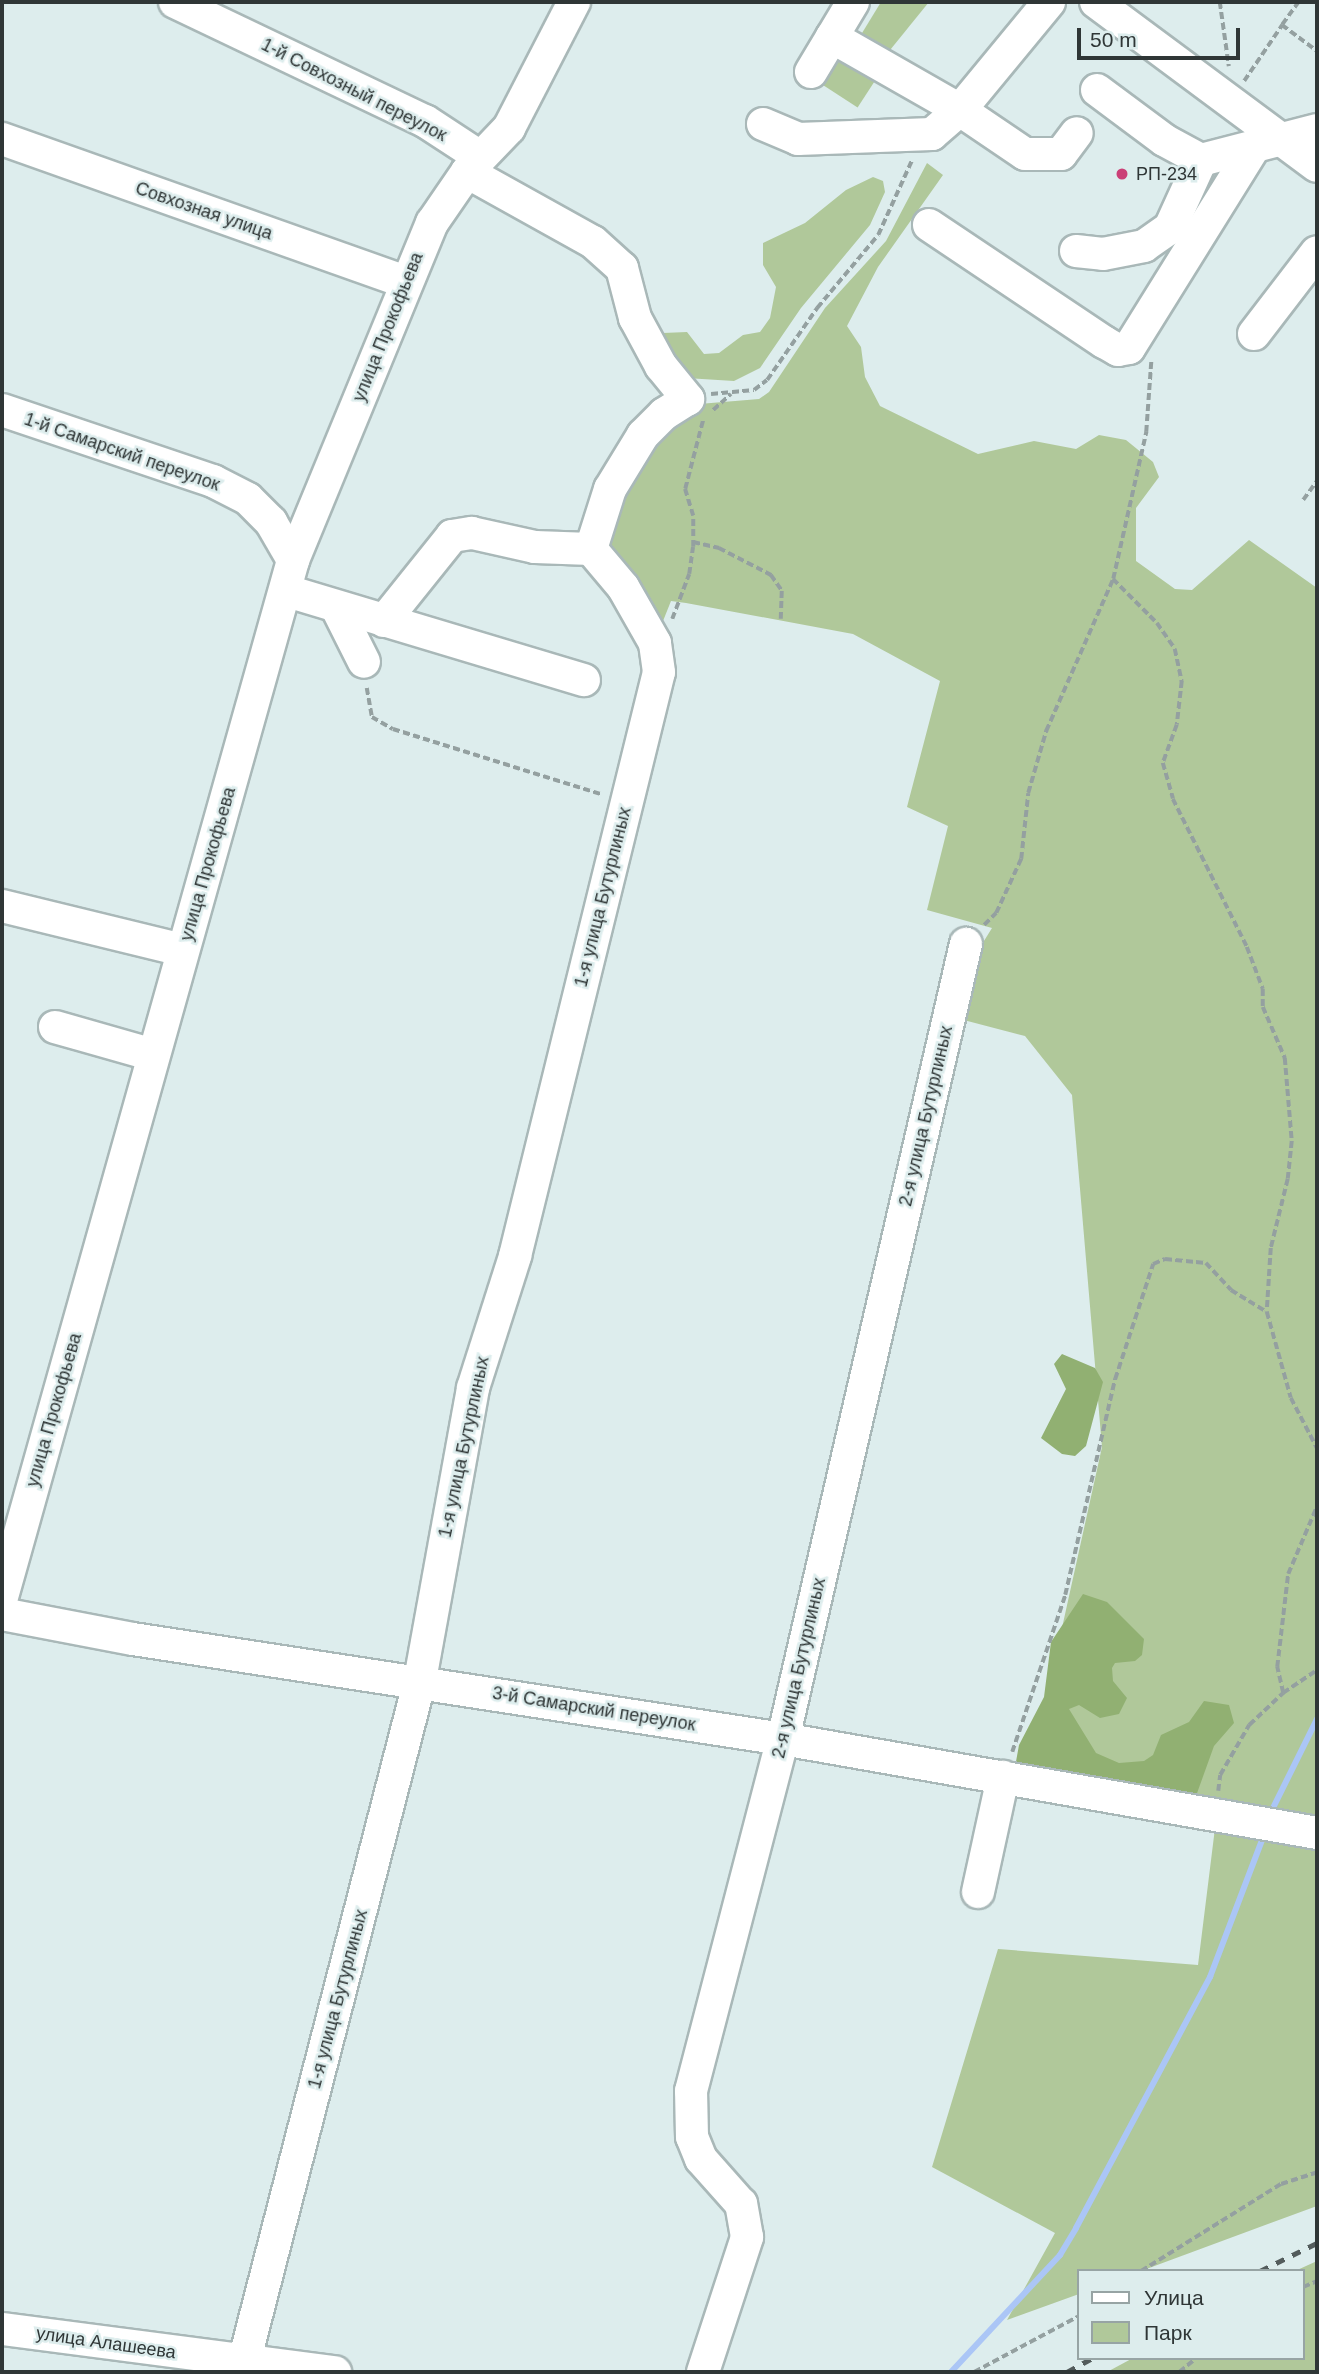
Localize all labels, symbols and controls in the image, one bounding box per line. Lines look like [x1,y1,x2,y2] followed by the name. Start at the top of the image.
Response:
[1081,14,1244,58] scale bar
[1090,28,1137,51] text: 50 m
[258,34,450,146] street label: 1-й Совхозный переулок
[1136,163,1197,185] place label: РП-234
[1114,166,1130,182] marker: РП-234
[133,177,275,245] street label: Совхозная улица
[348,249,428,405] street label: улица Прокофьева
[21,408,223,496] street label: 1-й Самарский переулок
[176,785,240,943] street label: улица Прокофьева
[570,805,636,989] street label: 1-я улица Бутурлиных
[895,1024,957,1208] street label: 2-я улица Бутурлиных
[22,1331,86,1489] street label: улица Прокофьева
[434,1354,494,1540] street label: 1-я улица Бутурлиных
[768,1576,830,1760] street label: 2-я улица Бутурлиных
[491,1682,697,1736] street label: 3-й Самарский переулок
[304,1907,372,2091] street label: 1-я улица Бутурлиных
[1078,2269,1305,2360] legend
[1144,2286,1204,2309] text: Улица
[1144,2321,1192,2344] text: Парк
[35,2323,177,2363] street label: улица Алашеева

